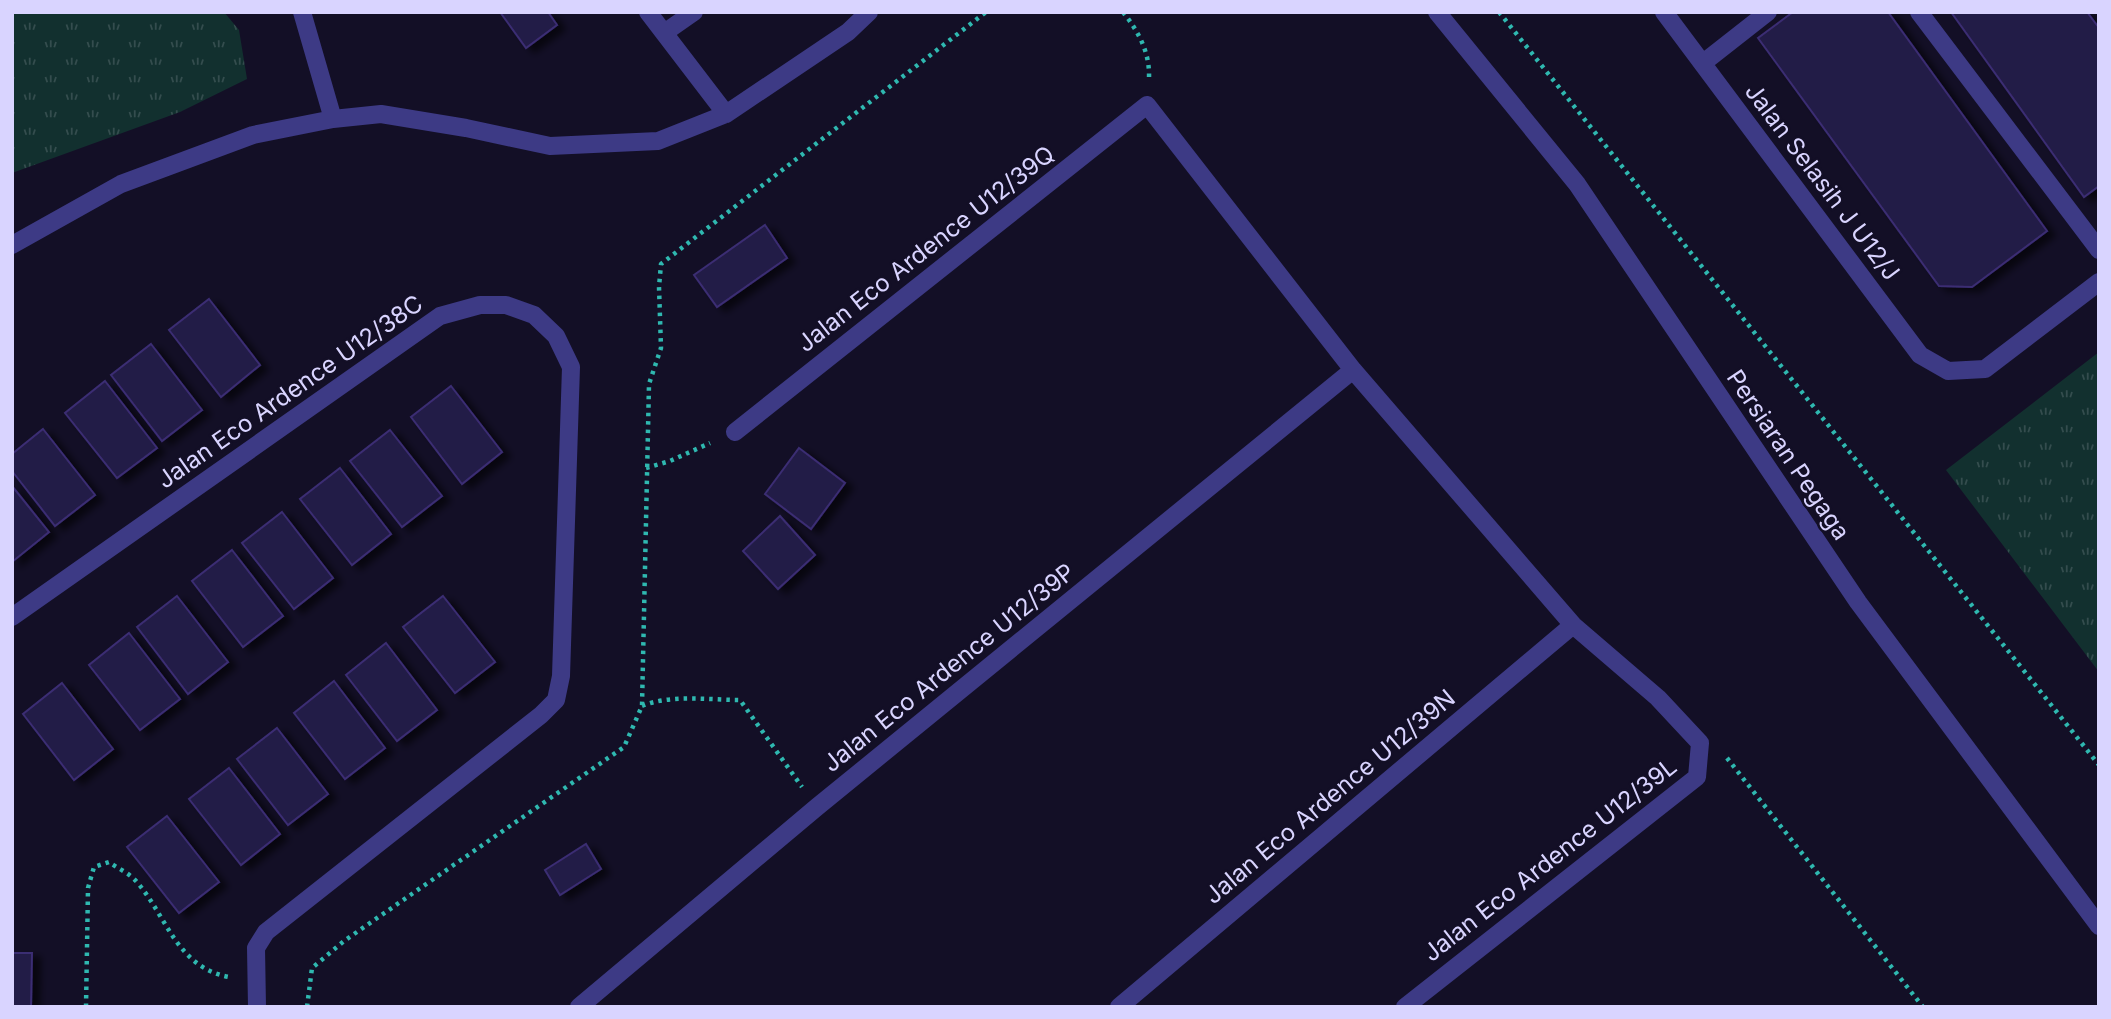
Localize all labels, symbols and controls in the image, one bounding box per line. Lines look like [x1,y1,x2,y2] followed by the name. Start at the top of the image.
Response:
[1739,78,1906,286] street label: Jalan Selasih J U12/J
[791,139,1060,358] street label: Jalan Eco Ardence U12/39Q
[151,289,428,494] street label: Jalan Eco Ardence U12/38C
[1721,364,1856,545] street label: Persiaran Pegaga
[817,557,1080,778] street label: Jalan Eco Ardence U12/39P
[1199,683,1461,910] street label: Jalan Eco Ardence U12/39N
[1417,752,1682,967] street label: Jalan Eco Ardence U12/39L

